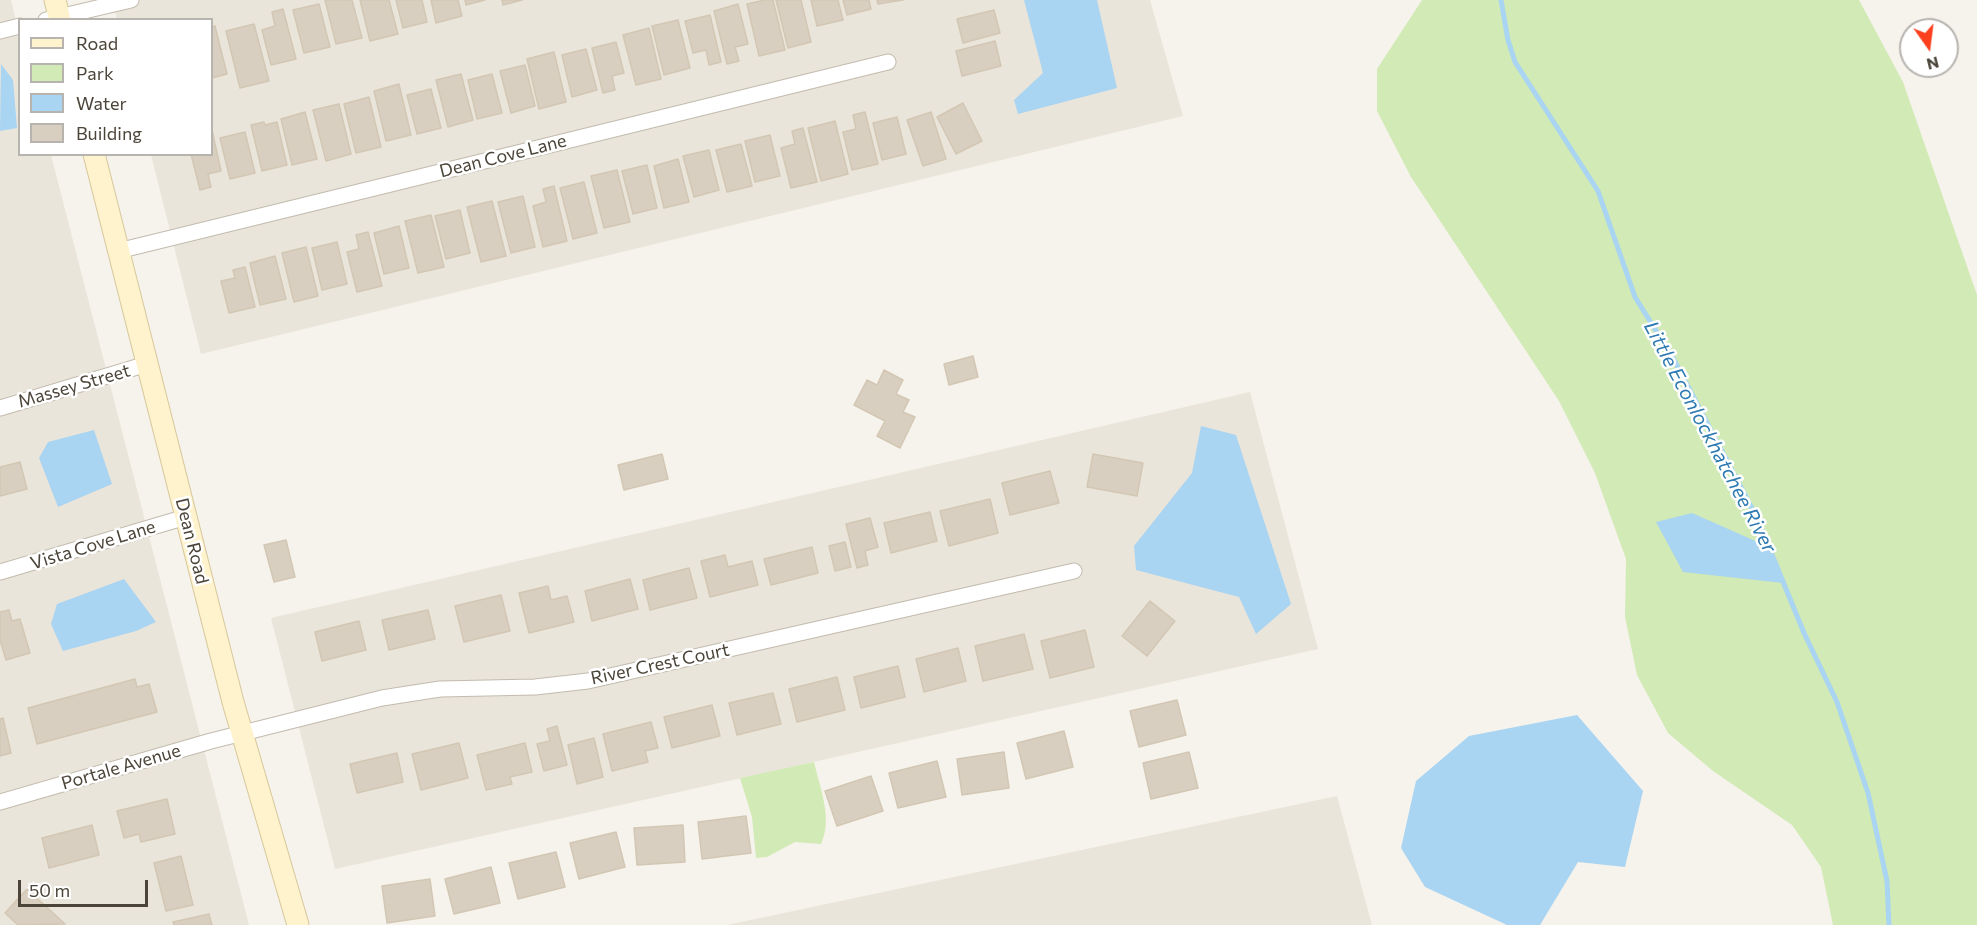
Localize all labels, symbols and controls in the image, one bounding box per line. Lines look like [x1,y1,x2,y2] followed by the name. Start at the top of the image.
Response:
[18,18,213,156] legend
[1899,18,1959,78] north arrow
[76,32,118,54] text: Road
[1925,53,1941,75] text: N
[76,62,114,84] text: Park
[76,92,127,114] text: Water
[76,122,142,144] text: Building
[437,130,569,182] street label: Dean Cove Lane
[1639,317,1781,557] water label: Little Econlockhatchee River
[15,360,133,412] street label: Massey Street
[171,496,213,586] street label: Dean Road
[28,516,158,574] street label: Vista Cove Lane
[589,639,731,689] street label: River Crest Court
[59,740,183,794] street label: Portale Avenue
[21,868,152,906] scale bar
[29,879,70,901] text: 50 m

